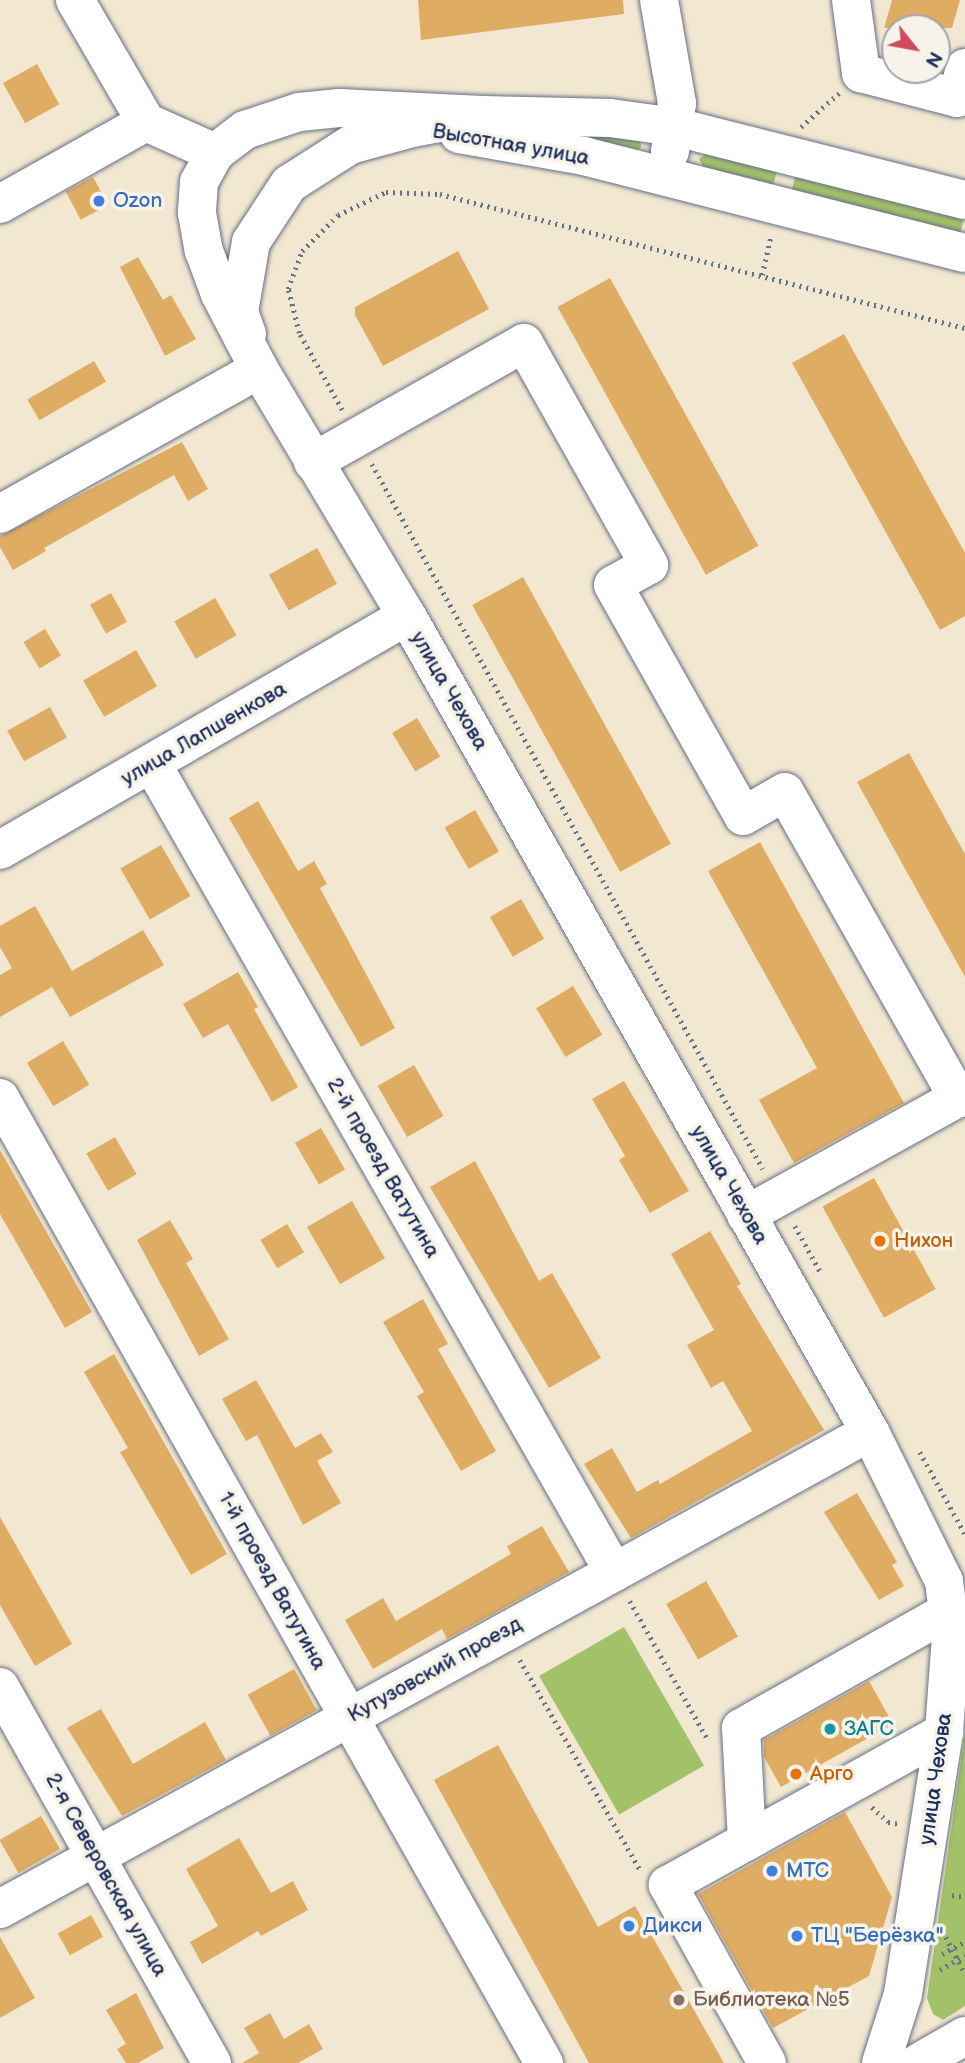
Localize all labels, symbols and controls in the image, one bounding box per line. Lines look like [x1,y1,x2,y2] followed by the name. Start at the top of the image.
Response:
[881,14,951,84] north arrow
[919,47,946,71] text: N
[431,119,591,171] street label: Высотная улица
[113,188,162,214] place label: Ozon
[91,193,107,209] marker: Ozon
[405,627,493,755] street label: улица Чехова
[117,676,291,792] street label: улица Лапшенкова
[321,1073,445,1263] street label: 2-й проезд Ватутина
[685,1121,773,1249] street label: улица Чехова
[894,1228,953,1254] place label: Нихон
[872,1233,888,1249] marker: Нихон
[213,1488,331,1674] street label: 1-й проезд Ватутина
[344,1612,526,1728] street label: Кутузовский проезд
[914,1711,958,1847] street label: улица Чехова
[844,1716,894,1742] place label: ЗАГС
[822,1721,838,1737] marker: ЗАГС
[810,1761,853,1787] place label: Арго
[788,1766,804,1782] marker: Арго
[40,1769,172,1981] street label: 2-я Северовская улица
[786,1858,829,1884] place label: МТС
[764,1863,780,1879] marker: МТС
[643,1913,702,1939] place label: Дикси
[621,1918,637,1934] marker: Дикси
[811,1923,944,1949] place label: ТЦ "Берёзка"
[789,1928,805,1944] marker: ТЦ "Берёзка"
[693,1987,850,2013] place label: Библиотека №5
[671,1992,687,2008] marker: Библиотека №5

